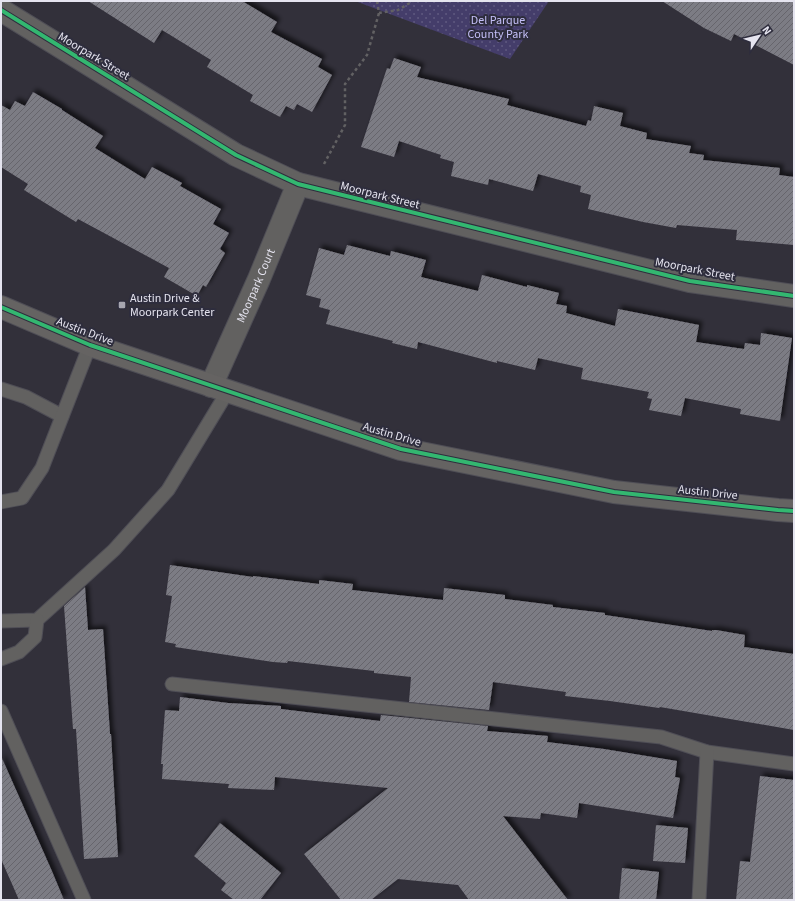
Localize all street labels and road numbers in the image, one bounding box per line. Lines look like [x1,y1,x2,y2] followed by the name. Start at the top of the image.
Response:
[55,28,133,85] street label: Moorpark Street
[339,177,421,214] street label: Moorpark Street
[233,246,280,325] street label: Moorpark Court
[654,253,736,286] street label: Moorpark Street
[54,313,116,350] street label: Austin Drive
[361,418,423,451] street label: Austin Drive
[677,481,739,504] street label: Austin Drive

